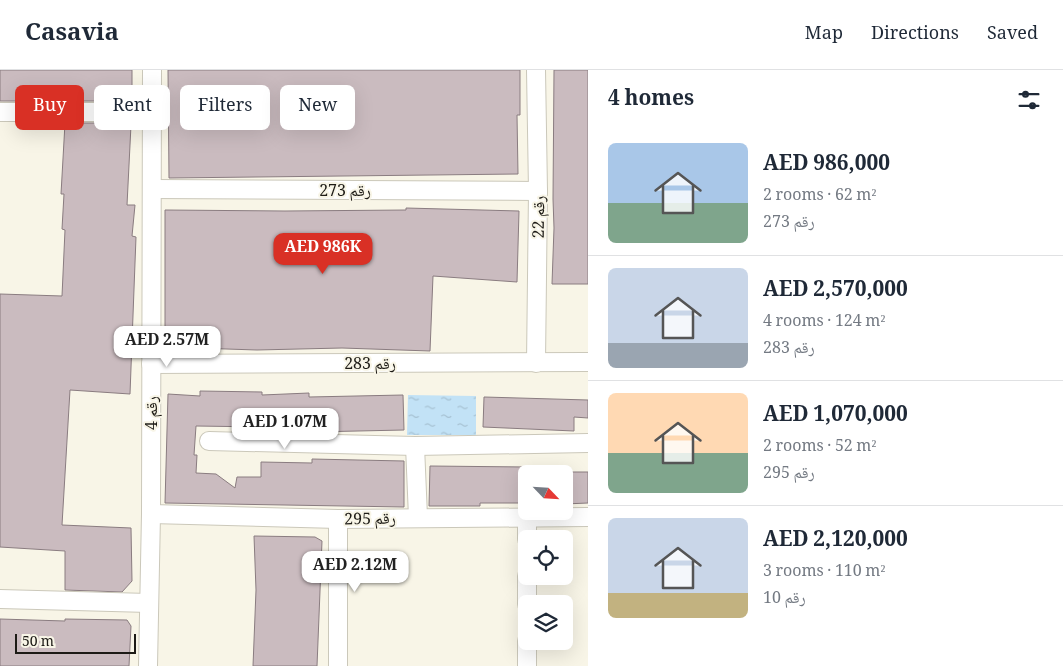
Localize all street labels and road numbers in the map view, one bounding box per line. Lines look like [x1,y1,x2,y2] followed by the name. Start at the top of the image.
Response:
[319,179,371,206] street label: رقم 273
[527,195,554,239] street label: رقم 22
[344,352,396,379] street label: رقم 283
[140,396,167,430] street label: رقم 4
[344,507,396,534] street label: رقم 295

